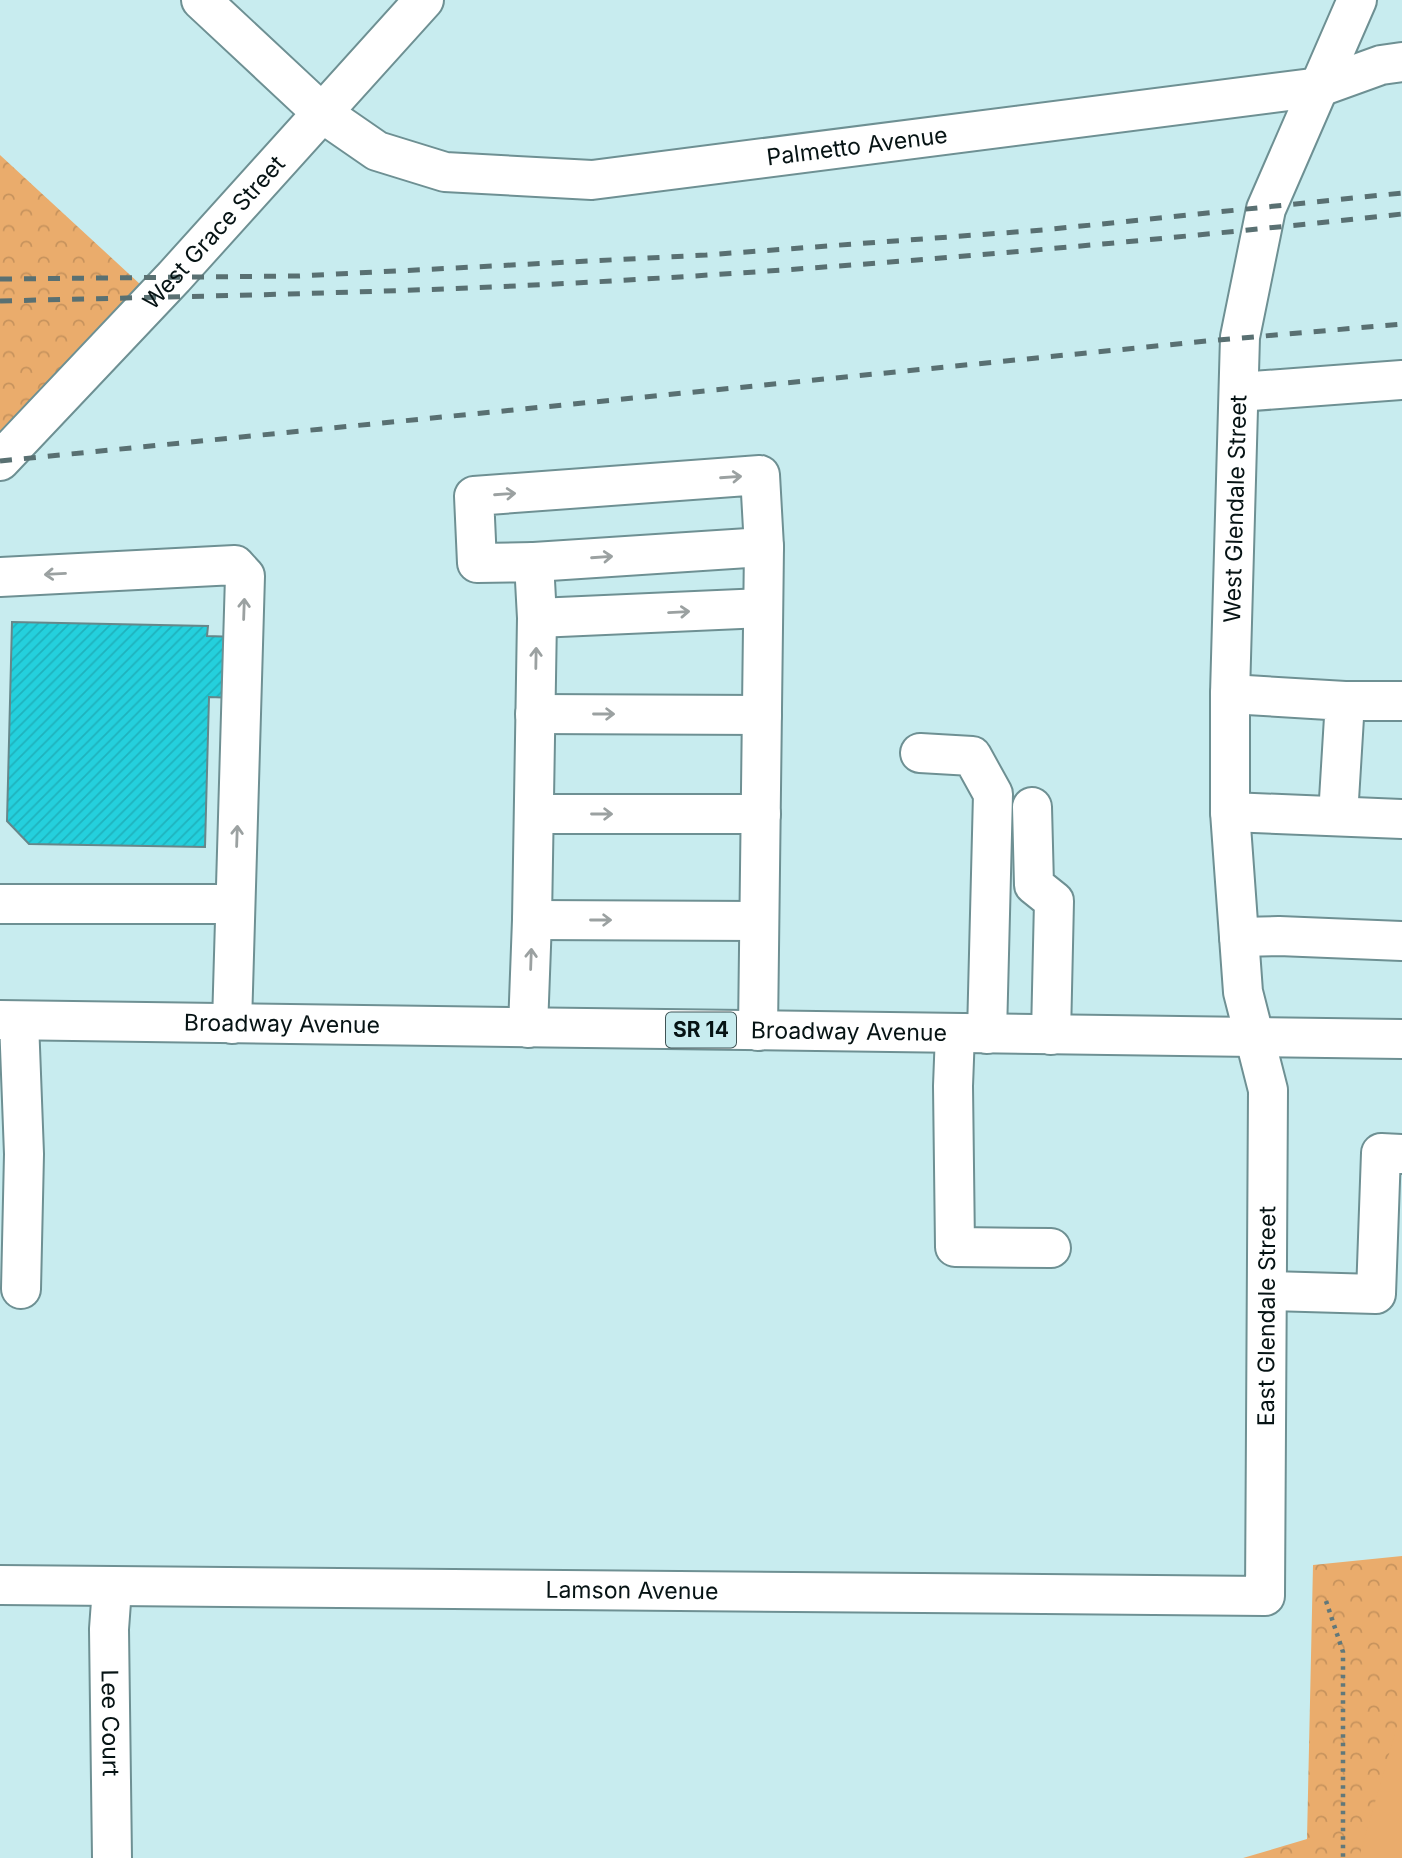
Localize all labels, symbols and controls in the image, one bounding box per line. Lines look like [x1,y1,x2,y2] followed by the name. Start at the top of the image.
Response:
[765,121,949,172] street label: Palmetto Avenue
[137,149,291,315] street label: West Grace Street
[1218,394,1252,623] street label: West Glendale Street
[720,470,742,483] one-way arrow
[493,487,515,500] one-way arrow
[590,550,613,563] one-way arrow
[44,568,67,581] one-way arrow
[237,597,251,620] one-way arrow
[667,605,690,618] one-way arrow
[529,647,543,670] one-way arrow
[592,707,615,721] one-way arrow
[590,807,613,821] one-way arrow
[231,825,244,848] one-way arrow
[589,913,612,927] one-way arrow
[524,948,538,971] one-way arrow
[184,1008,380,1039] street label: Broadway Avenue
[666,1012,736,1048] road number: SR 14
[751,1016,947,1047] street label: Broadway Avenue
[1252,1205,1281,1426] street label: East Glendale Street
[545,1576,719,1605] street label: Lamson Avenue
[96,1669,125,1777] street label: Lee Court

